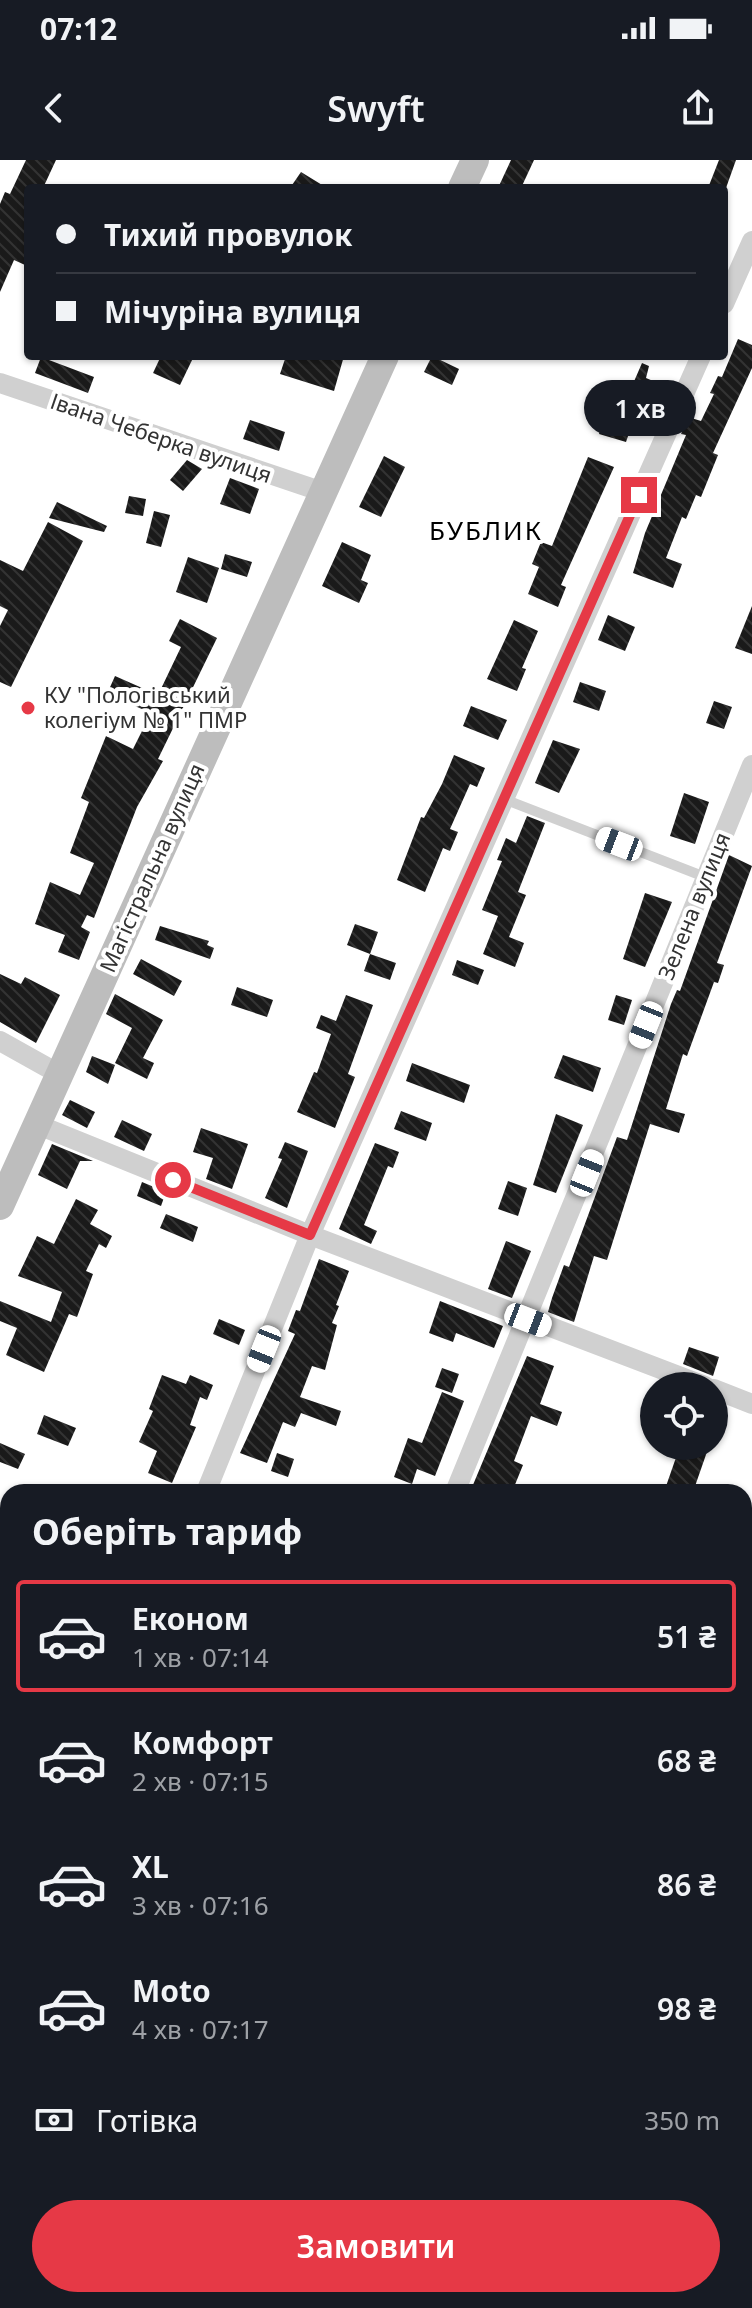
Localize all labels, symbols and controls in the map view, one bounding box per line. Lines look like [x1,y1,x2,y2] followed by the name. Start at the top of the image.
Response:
[40,8,117,49] text: 07:12
[327,84,425,133] text: Swyft
[32,86,76,130] icon: back
[676,86,720,130] icon: share
[104,214,352,255] text: Тихий провулок
[104,291,361,332] text: Мічуріна вулиця
[583,379,695,435] callout: 1 хв
[47,385,276,489] street label: Івана Чеберка вулиця
[614,390,666,426] text: 1 хв
[621,477,657,513] route end
[429,512,543,548] district label: БУБЛИК
[44,679,247,734] place label: КУ "Пологівський колегіум № 1" ПМР
[19,699,37,717] marker: КУ "Пологівський колегіум № 1" ПМР
[92,758,211,977] street label: Магістральна вулиця
[592,824,646,864] car
[650,828,736,984] street label: Зелена вулиця
[626,998,666,1052] car
[567,1146,607,1200] car
[155,1162,191,1198] route start
[501,1300,555,1340] car
[244,1322,284,1376] car
[640,1372,728,1460] map controls
[640,1372,728,1460] button: locate
[32,1507,302,1556] text: Оберіть тариф
[132,1598,249,1639] text: Економ
[36,1600,108,1672] icon: car
[657,1616,716,1657] text: 51 ₴
[132,1639,269,1675] text: 1 хв · 07:14
[132,1722,273,1763] text: Комфорт
[36,1724,108,1796] icon: car
[657,1740,716,1781] text: 68 ₴
[132,1763,269,1799] text: 2 хв · 07:15
[132,1846,169,1887] text: XL
[36,1848,108,1920] icon: car
[657,1864,716,1905] text: 86 ₴
[132,1887,269,1923] text: 3 хв · 07:16
[132,1970,211,2011] text: Moto
[36,1972,108,2044] icon: car
[657,1988,716,2029] text: 98 ₴
[132,2011,269,2047] text: 4 хв · 07:17
[32,2098,76,2142] icon: cash
[96,2100,198,2141] text: Готівка
[644,2102,720,2138] text: 350 m
[32,2200,720,2292] button: Замовити

